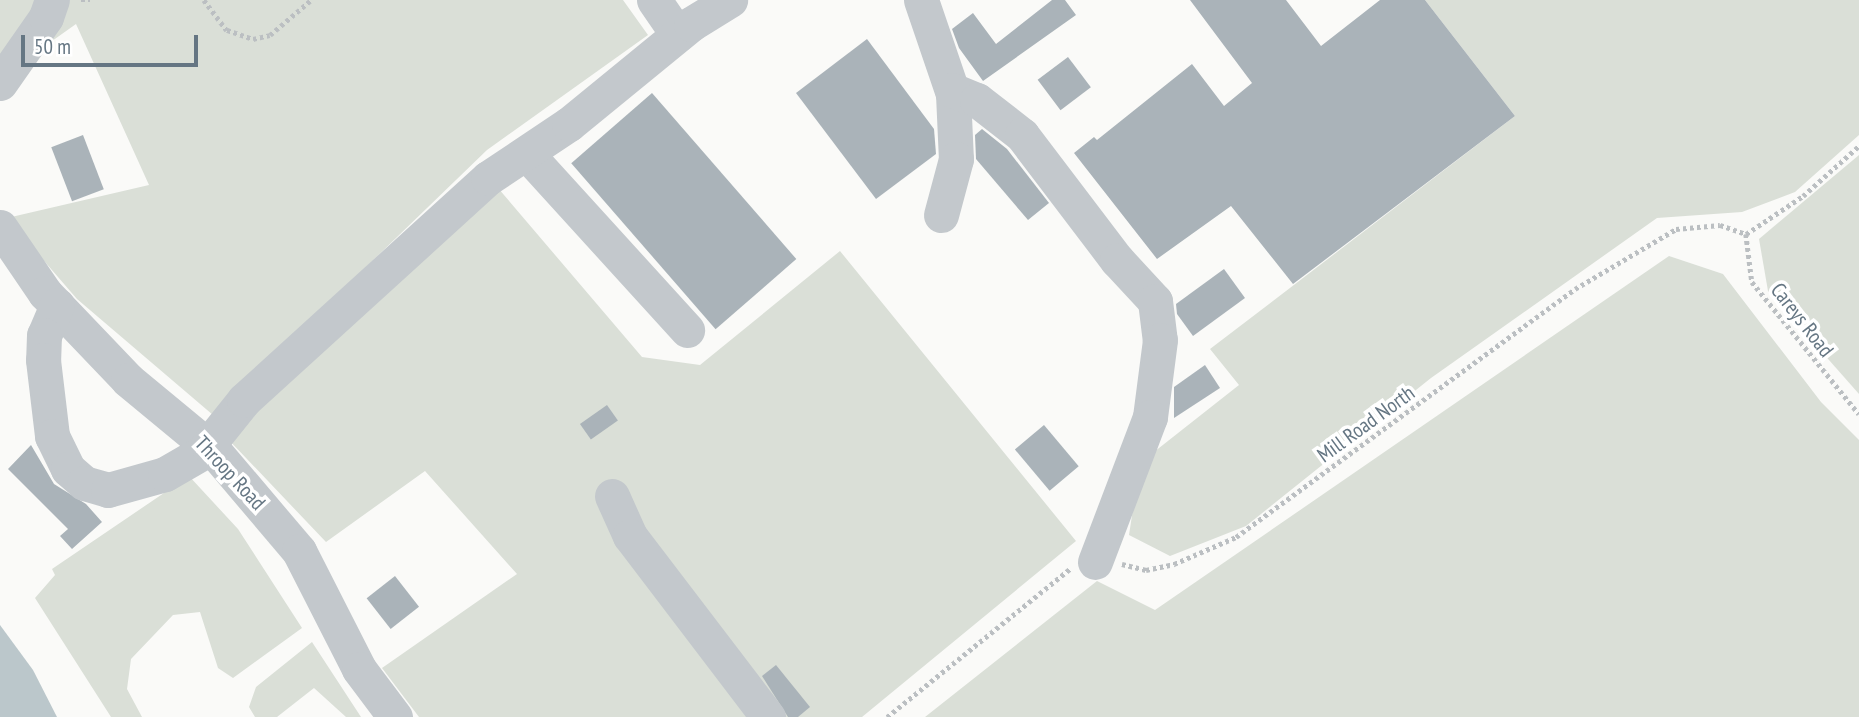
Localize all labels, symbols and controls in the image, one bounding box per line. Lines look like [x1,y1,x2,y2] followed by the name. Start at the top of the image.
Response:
[24,21,201,65] scale bar
[34,33,71,60] text: 50 m
[1765,278,1839,362] street label: Careys Road
[1312,380,1420,468] street label: Mill Road North
[189,431,271,515] street label: Throop Road

